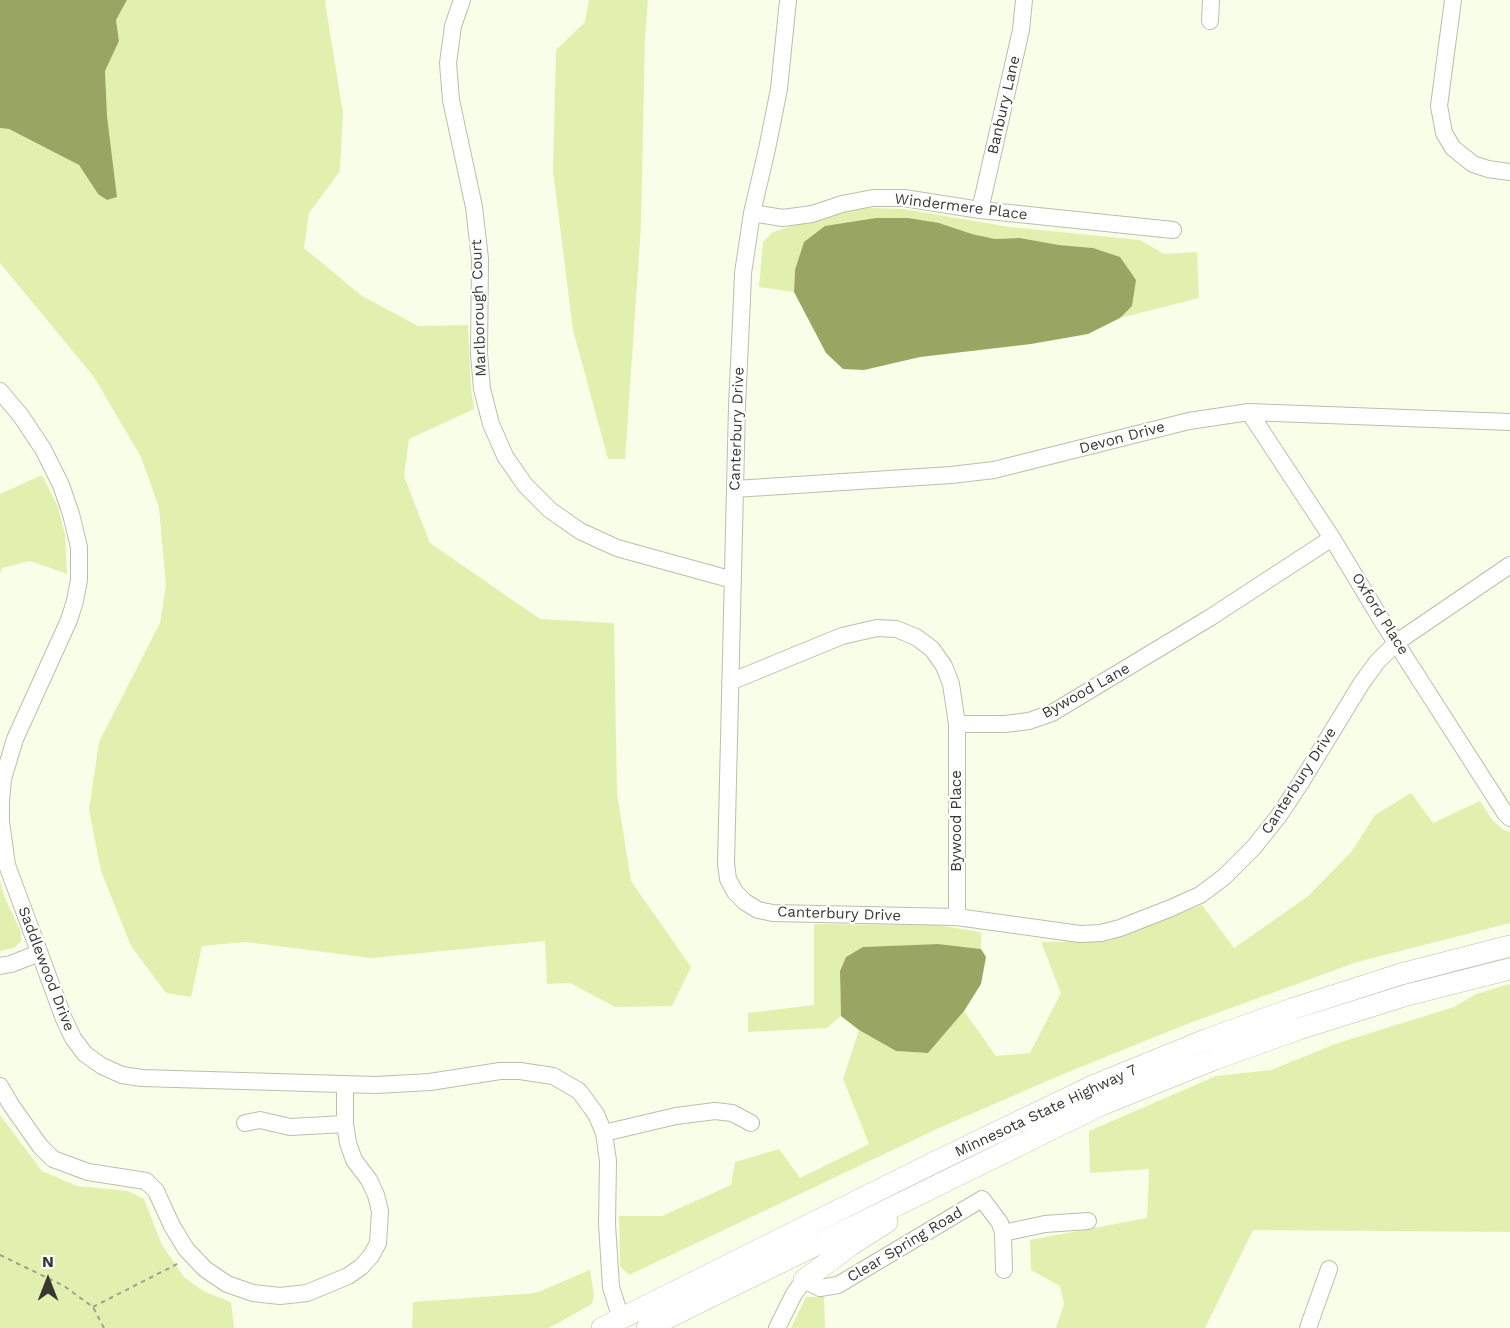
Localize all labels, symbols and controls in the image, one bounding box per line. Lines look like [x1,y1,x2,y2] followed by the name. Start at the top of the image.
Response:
[984,54,1024,156] street label: Banbury Lane
[894,190,1028,224] street label: Windermere Place
[468,239,490,377] street label: Marlborough Court
[726,367,748,491] street label: Canterbury Drive
[1077,418,1167,458] street label: Devon Drive
[1348,570,1412,658] street label: Oxford Place
[1039,659,1133,723] street label: Bywood Lane
[1258,724,1340,838] street label: Canterbury Drive
[948,770,966,872] street label: Bywood Place
[777,903,901,925] street label: Canterbury Drive
[14,904,78,1034] street label: Saddlewood Drive
[952,1061,1140,1161] street label: Minnesota State Highway 7
[844,1203,966,1287] street label: Clear Spring Road
[18,1250,78,1310] north arrow
[42,1252,54,1271] text: N

